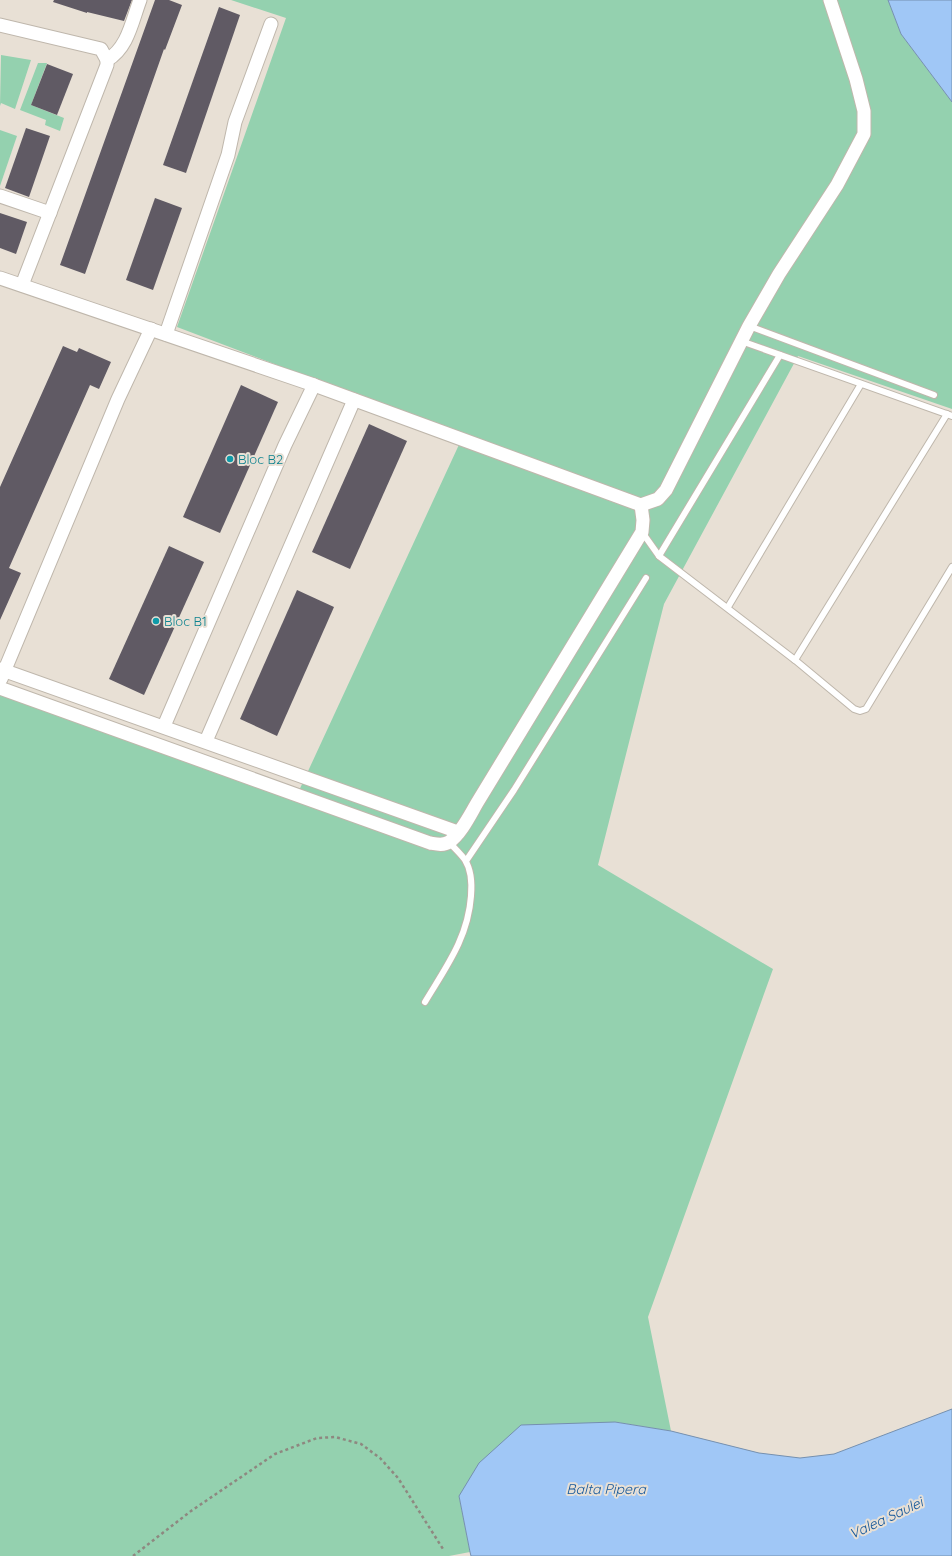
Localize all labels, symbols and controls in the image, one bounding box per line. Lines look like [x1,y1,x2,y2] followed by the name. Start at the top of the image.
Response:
[238,451,283,467] place label: Bloc B2
[225,454,235,464] marker: Bloc B2
[164,613,207,629] place label: Bloc B1
[151,616,161,626] marker: Bloc B1
[566,1480,647,1498] water label: Balta Pipera
[846,1492,927,1543] water label: Valea Saulei

